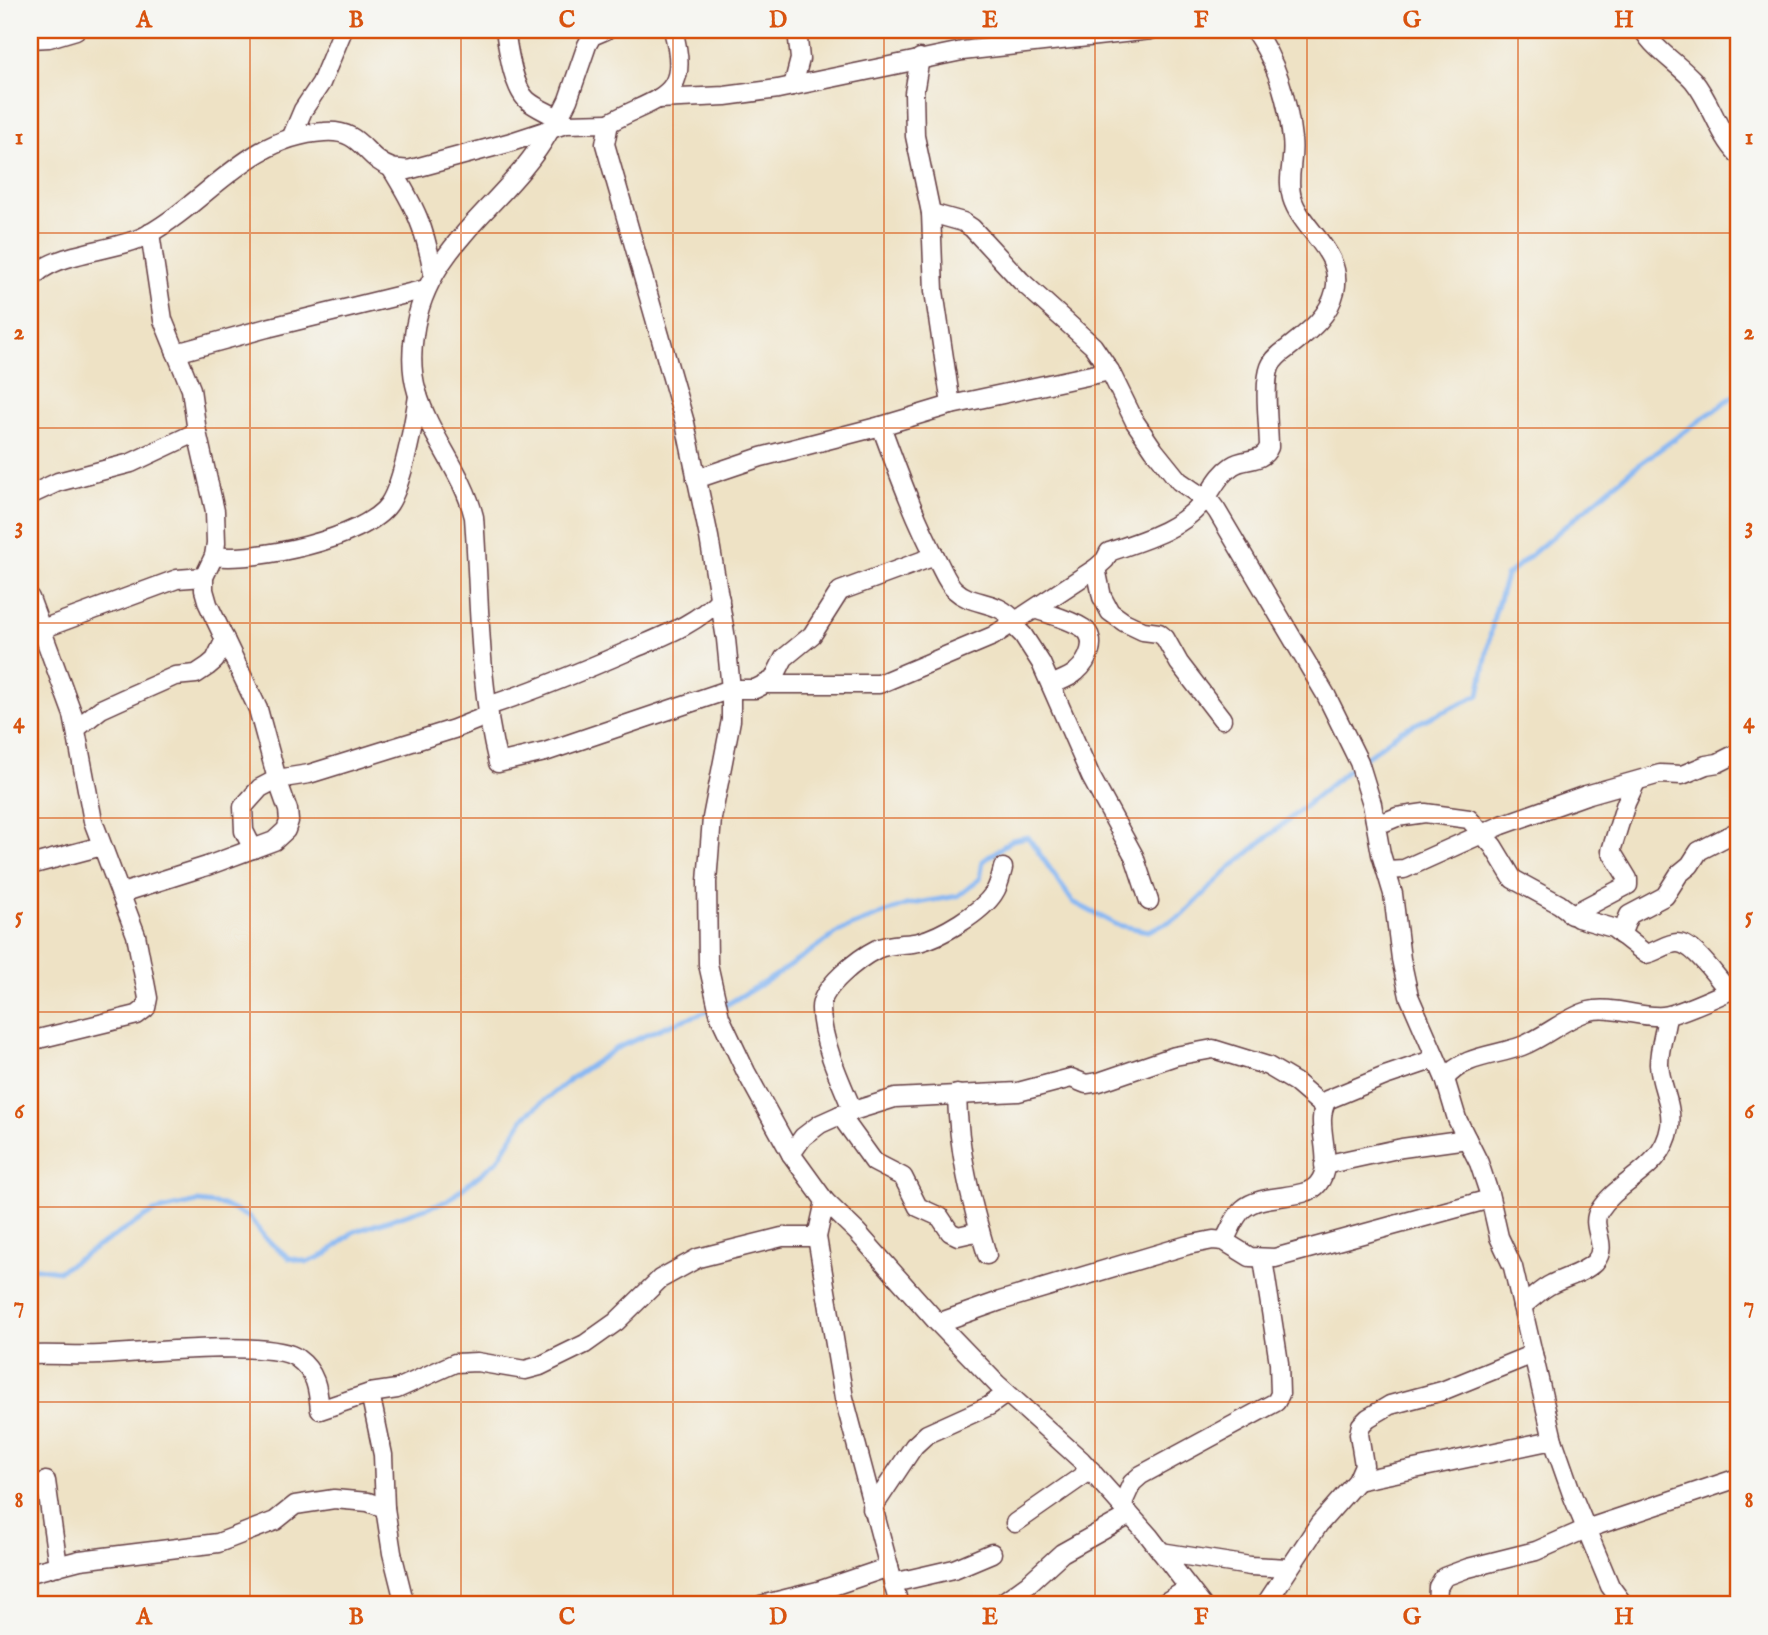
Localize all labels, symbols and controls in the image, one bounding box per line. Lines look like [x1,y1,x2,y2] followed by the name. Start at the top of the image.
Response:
[135,6,153,35] text: A
[348,6,364,35] text: B
[559,6,576,35] text: C
[769,6,787,35] text: D
[982,6,998,35] text: E
[1194,6,1209,35] text: F
[1403,6,1422,35] text: G
[1614,6,1634,35] text: H
[15,123,23,152] text: 1
[1745,123,1753,152] text: 1
[14,318,25,347] text: 2
[1744,318,1755,347] text: 2
[15,512,23,541] text: 3
[1745,512,1753,541] text: 3
[13,707,25,736] text: 4
[1743,707,1755,736] text: 4
[15,902,24,931] text: 5
[1745,902,1754,931] text: 5
[14,1097,25,1126] text: 6
[1744,1097,1755,1126] text: 6
[14,1291,24,1320] text: 7
[1744,1291,1754,1320] text: 7
[14,1486,24,1515] text: 8
[1744,1486,1754,1515] text: 8
[135,1603,153,1632] text: A
[348,1603,364,1632] text: B
[559,1603,576,1632] text: C
[769,1603,787,1632] text: D
[982,1603,998,1632] text: E
[1194,1603,1209,1632] text: F
[1403,1603,1422,1632] text: G
[1614,1603,1634,1632] text: H

